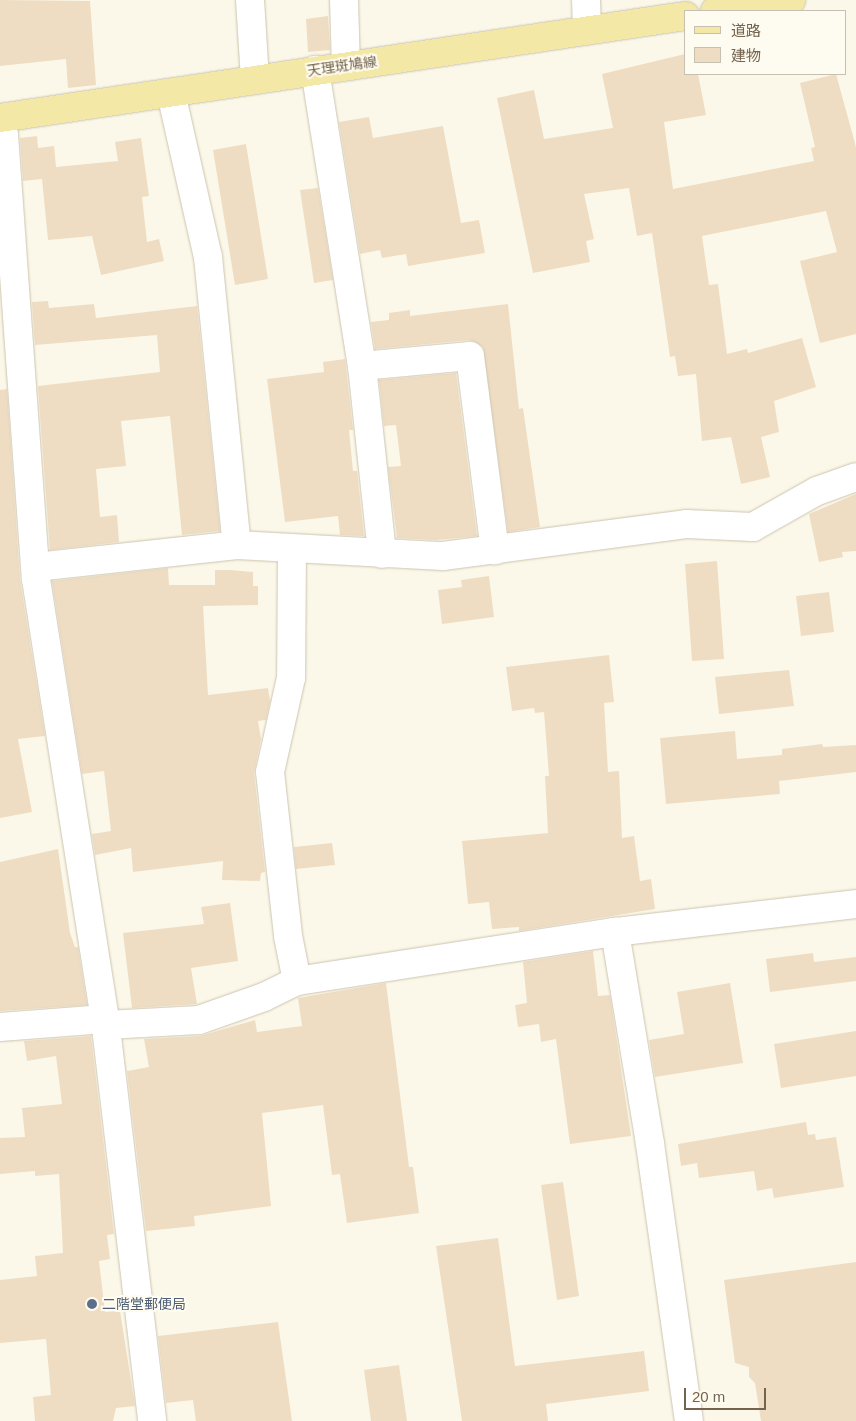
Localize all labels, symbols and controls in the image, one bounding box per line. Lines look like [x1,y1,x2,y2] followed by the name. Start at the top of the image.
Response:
[684,10,846,75] legend
[731,22,761,39] text: 道路
[731,47,761,64] text: 建物
[306,53,378,79] street label: 天理斑鳩線
[102,1296,186,1312] place label: 二階堂郵便局
[86,1298,98,1310] marker: 二階堂郵便局
[686,1378,768,1410] scale bar
[692,1388,725,1405] text: 20 m

